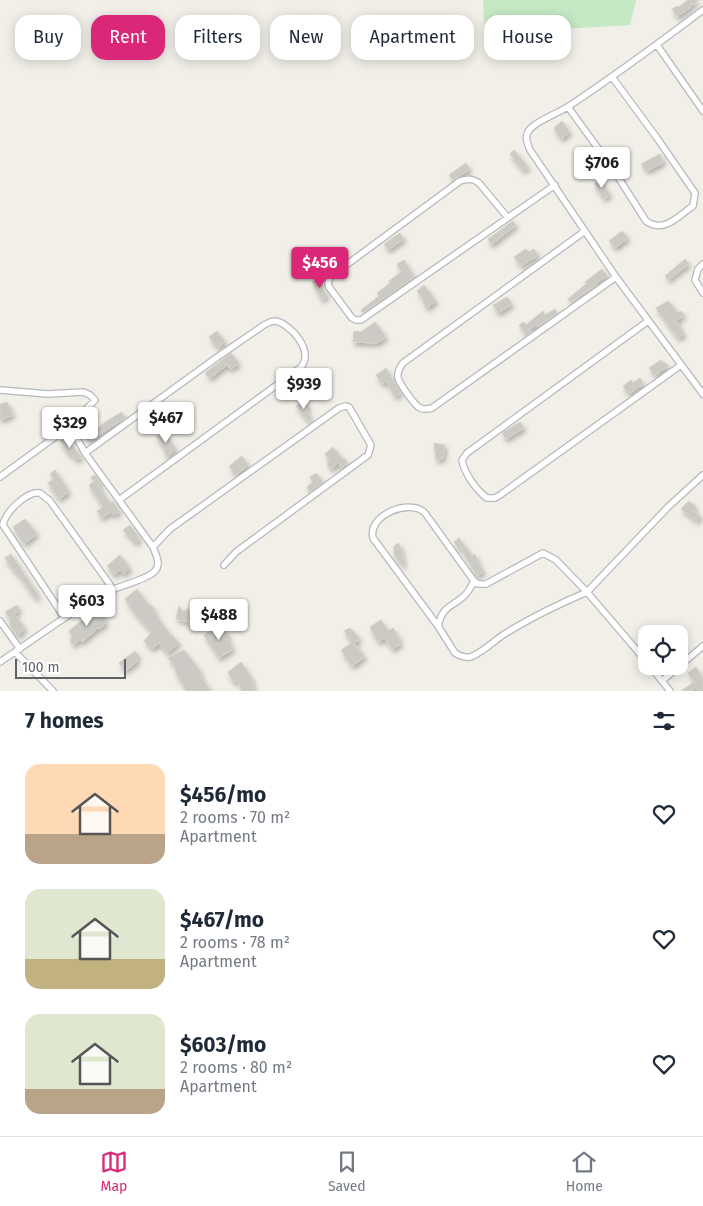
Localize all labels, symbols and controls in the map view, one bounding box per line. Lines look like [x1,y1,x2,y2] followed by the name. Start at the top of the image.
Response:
[15,15,81,60] chip: Buy
[91,15,165,60] chip: Rent
[175,15,260,60] chip: Filters
[270,15,341,60] chip: New
[351,15,474,60] chip: Apartment
[484,15,571,60] chip: House
[572,146,632,189] pin: $706
[585,153,619,172] text: $706
[290,246,350,289] pin: $456
[302,253,338,272] text: $456
[274,368,334,410] pin: $939
[287,374,321,393] text: $939
[136,402,196,444] pin: $467
[40,406,100,449] pin: $329
[149,408,183,427] text: $467
[53,413,87,432] text: $329
[57,584,117,627] pin: $603
[69,591,105,610] text: $603
[189,598,249,641] pin: $488
[201,605,237,624] text: $488
[638,625,688,675] map controls
[638,625,688,675] button: locate
[15,656,126,679] scale bar
[22,659,59,676] text: 100 m
[650,707,678,735] icon: filters
[25,708,104,734] text: 7 homes
[180,782,266,808] text: $456/mo
[65,784,125,844] icon: home
[650,800,678,828] icon: heart
[180,808,290,827] text: 2 rooms · 70 m²
[180,827,257,846] text: Apartment
[180,907,264,933] text: $467/mo
[65,909,125,969] icon: home
[650,925,678,953] icon: heart
[180,933,290,952] text: 2 rooms · 78 m²
[180,952,257,971] text: Apartment
[180,1032,266,1058] text: $603/mo
[65,1034,125,1094] icon: home
[650,1050,678,1078] icon: heart
[180,1058,292,1077] text: 2 rooms · 80 m²
[180,1077,257,1096] text: Apartment
[100,1148,128,1195] tab: Map
[328,1148,366,1195] tab: Saved
[566,1148,603,1195] tab: Home

